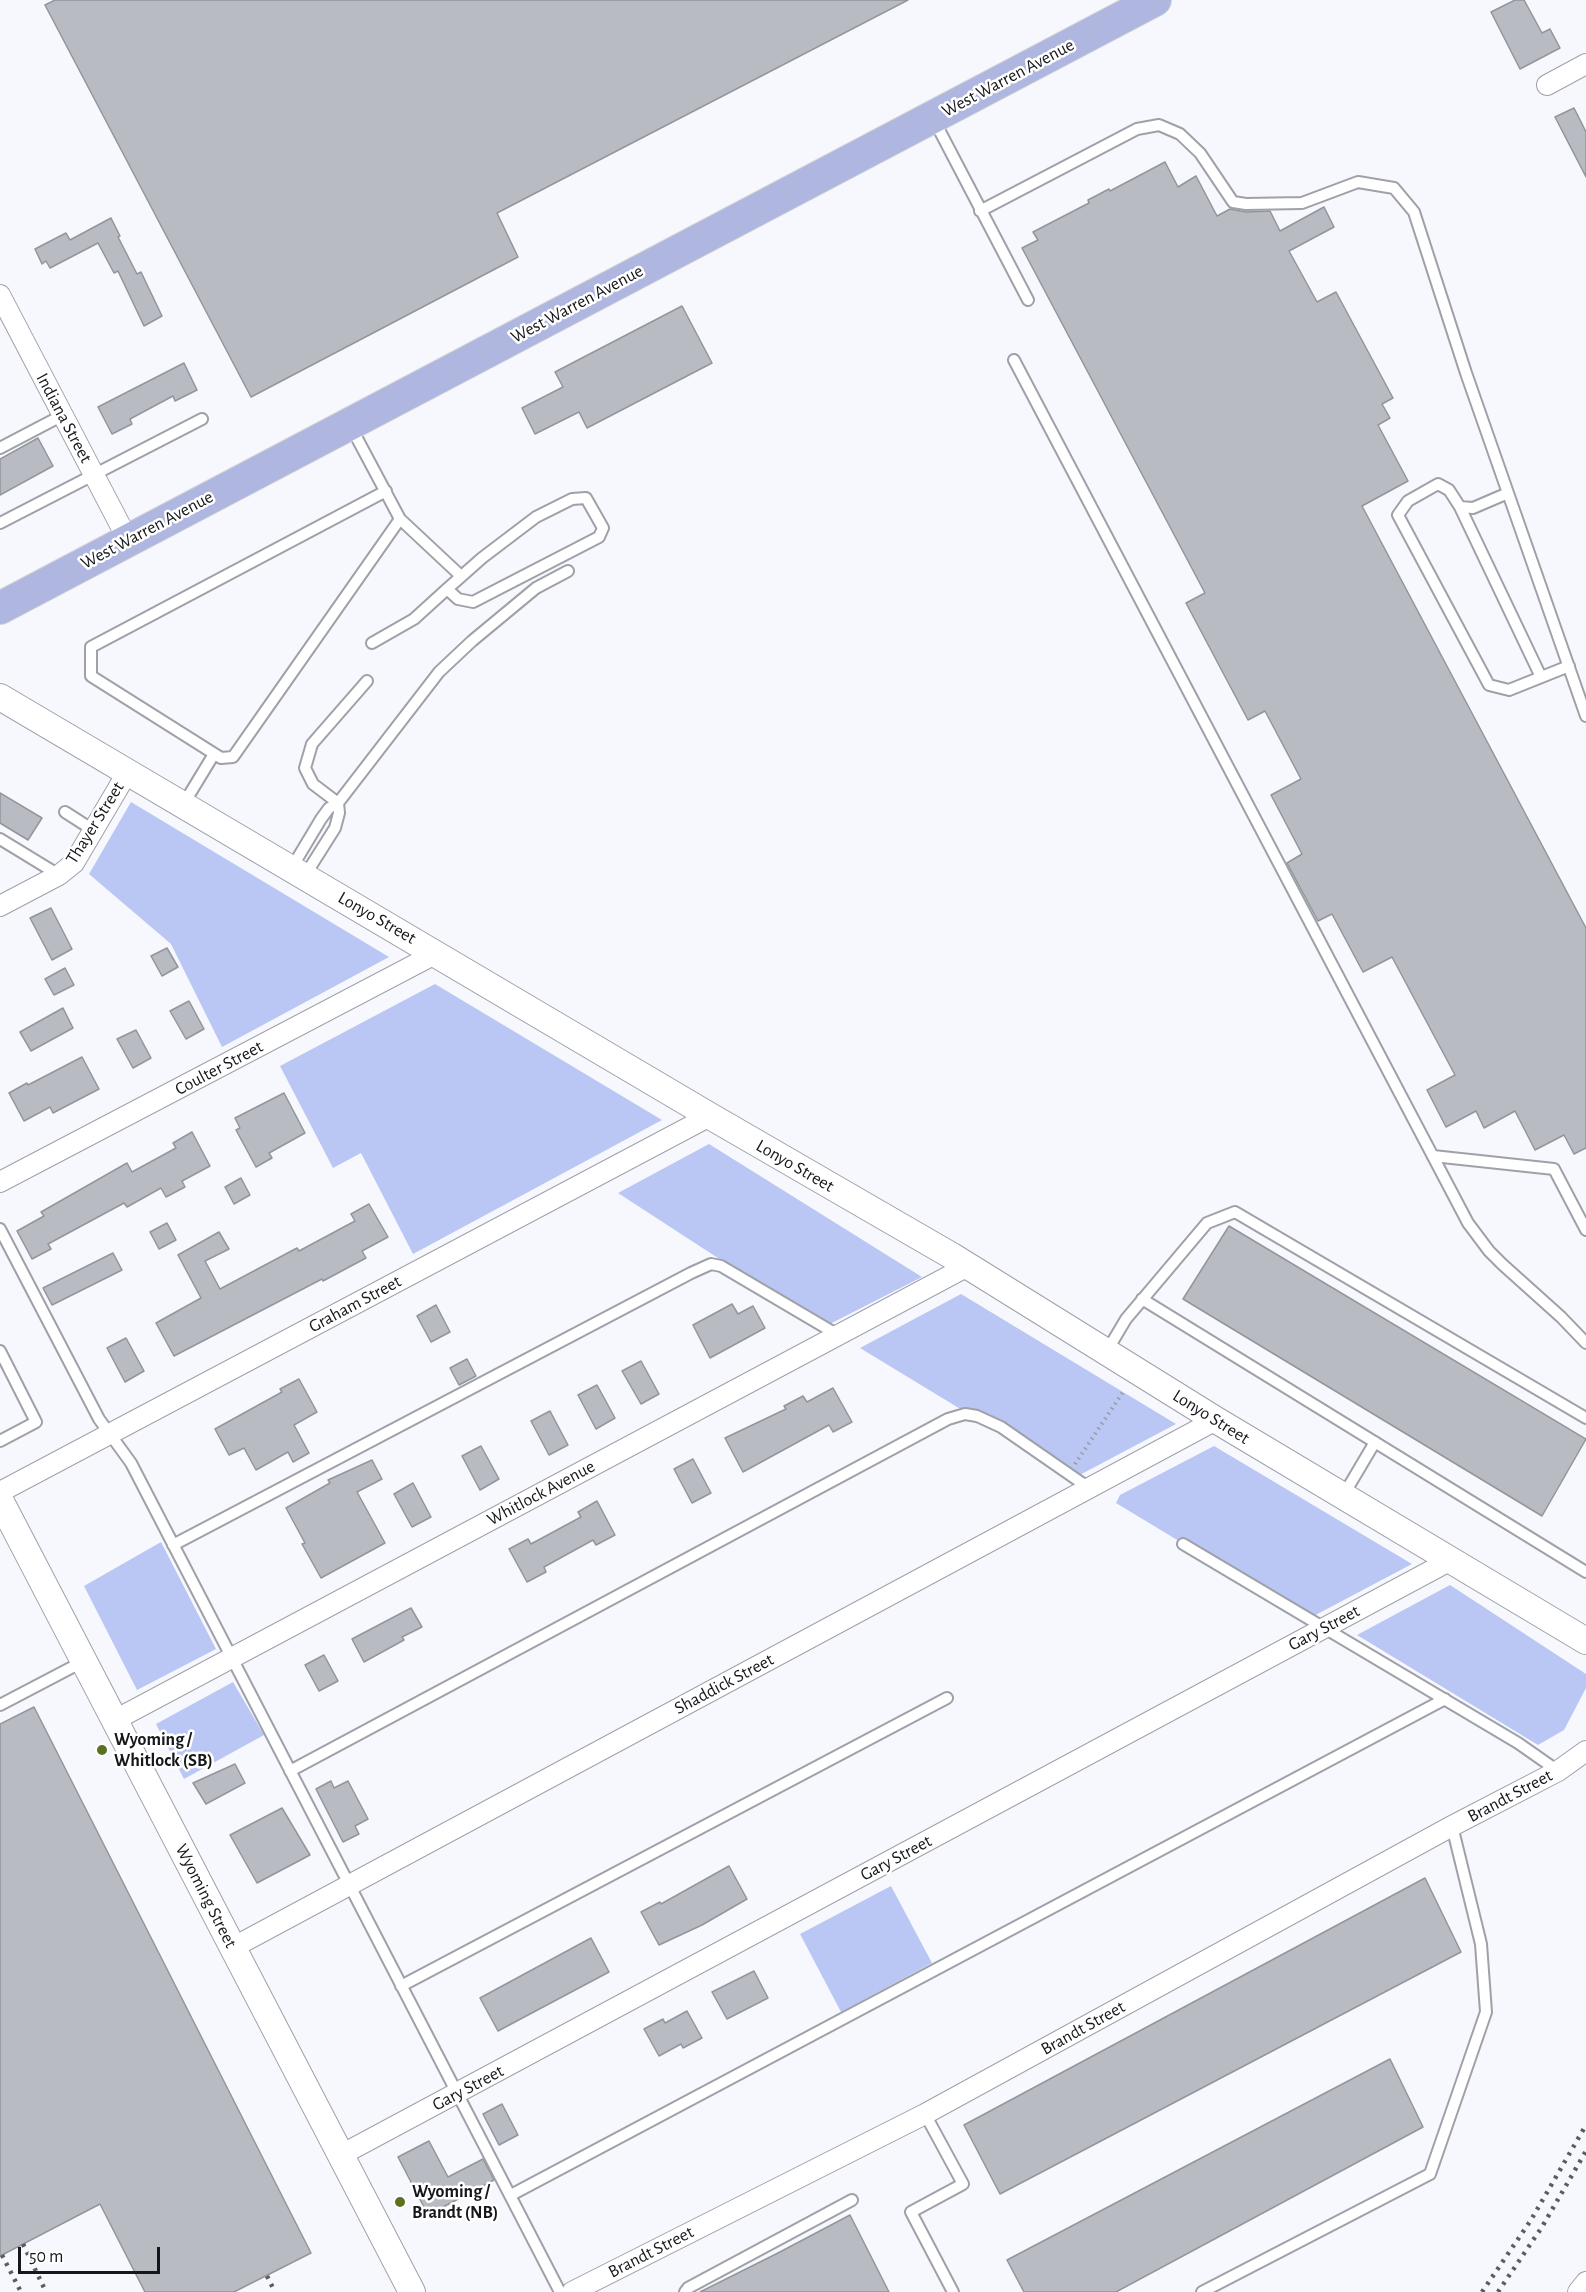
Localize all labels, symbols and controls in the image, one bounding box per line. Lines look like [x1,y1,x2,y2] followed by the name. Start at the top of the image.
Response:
[938,34,1078,122] street label: West Warren Avenue
[507,260,647,348] street label: West Warren Avenue
[31,369,97,467] street label: Indiana Street
[77,486,217,574] street label: West Warren Avenue
[61,778,129,868] street label: Thayer Street
[334,887,420,949] street label: Lonyo Street
[171,1036,267,1100] street label: Coulter Street
[752,1135,838,1197] street label: Lonyo Street
[305,1271,405,1337] street label: Graham Street
[1169,1385,1253,1449] street label: Lonyo Street
[483,1455,599,1531] street label: Whitlock Avenue
[1285,1600,1363,1656] street label: Gary Street
[671,1649,777,1719] street label: Shaddick Street
[114,1729,213,1772] place label: Wyoming / Whitlock (SB)
[95,1743,109,1757] marker: Wyoming / Whitlock (SB)
[1464,1765,1556,1827] street label: Brandt Street
[857,1830,935,1886] street label: Gary Street
[171,1840,241,1952] street label: Wyoming Street
[1037,1996,1129,2060] street label: Brandt Street
[429,2060,507,2116] street label: Gary Street
[412,2181,498,2224] place label: Wyoming / Brandt (NB)
[393,2195,407,2209] marker: Wyoming / Brandt (NB)
[605,2221,697,2283] street label: Brandt Street
[21,2235,164,2273] scale bar
[29,2248,63,2266] text: 50 m

